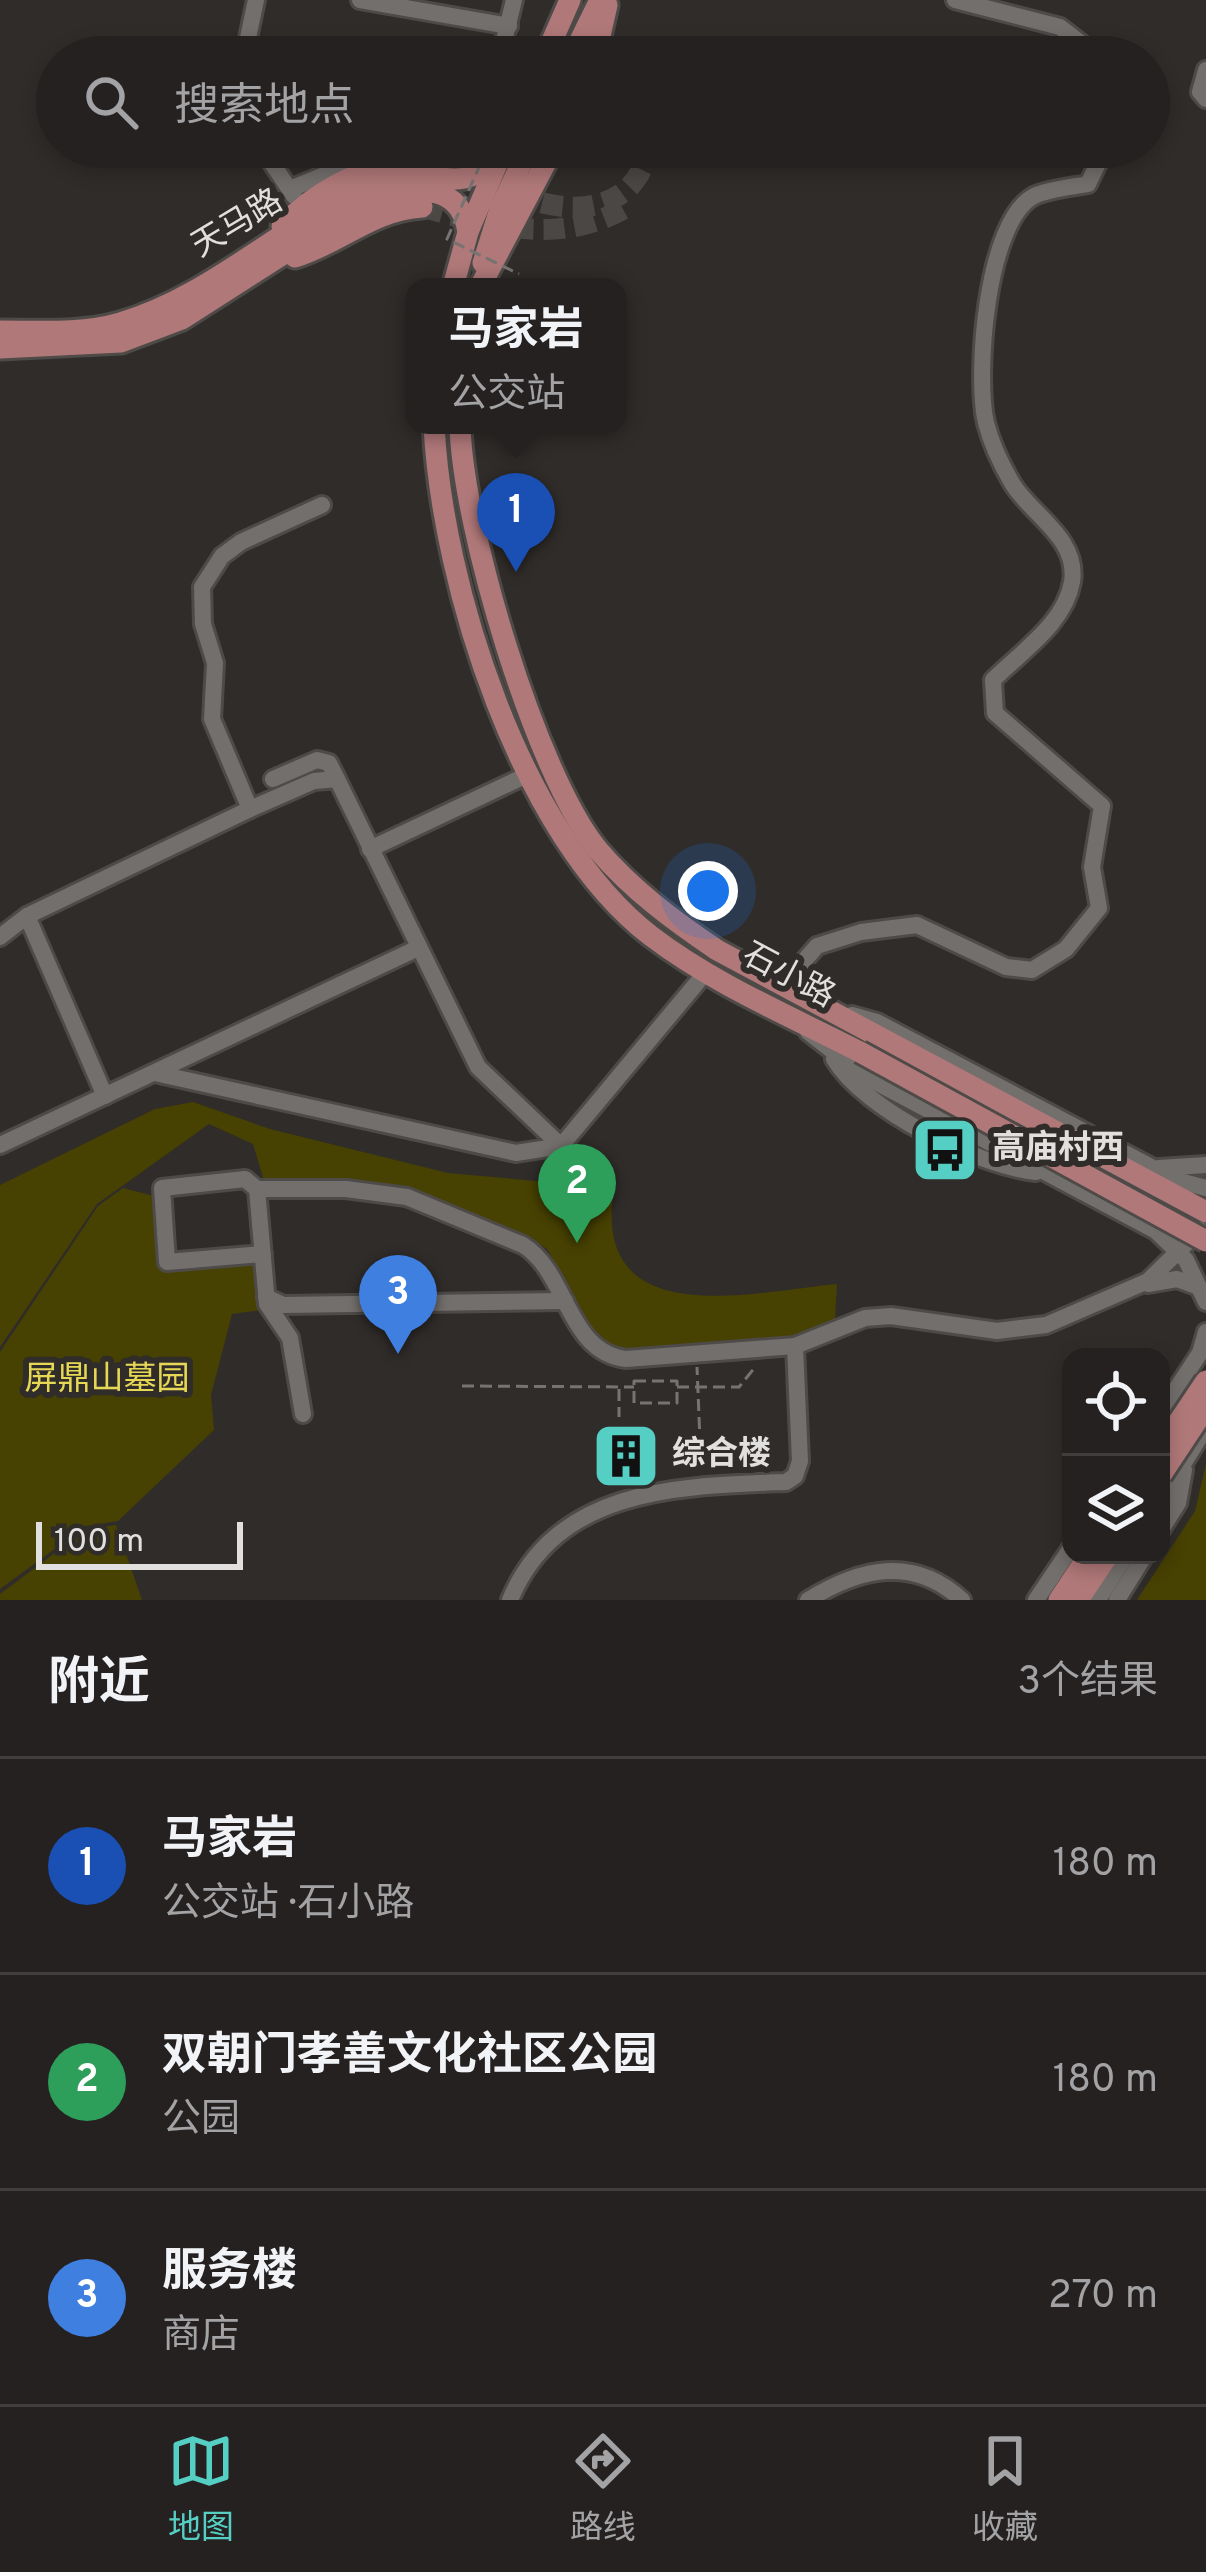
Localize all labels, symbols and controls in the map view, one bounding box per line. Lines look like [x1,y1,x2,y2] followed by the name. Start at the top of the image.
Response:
[36,36,1170,168] search box
[78,69,144,135] icon: search
[174,80,354,137] text: 搜索地点
[185,182,291,268] street label: 天马路
[405,278,627,434] popup
[448,304,584,361] text: 马家岩
[448,372,566,421] text: 公交站
[477,473,555,572] pin: 1
[678,861,738,921] your location
[734,935,842,1019] street label: 石小路
[910,1115,980,1185] bus stop icon: 高庙村西
[992,1129,1124,1171] place label: 高庙村西
[538,1144,616,1243] pin: 2
[359,1255,437,1354] pin: 3
[1062,1348,1170,1564] map controls
[1062,1348,1170,1456] button: locate
[25,1360,190,1402] park label: 屏鼎山墓园
[591,1421,661,1491] building icon: 综合楼
[672,1435,771,1477] place label: 综合楼
[1062,1456,1170,1564] button: layers
[36,1516,243,1569] scale bar
[54,1522,144,1564] text: 100 m
[48,1653,150,1718] text: 附近
[1018,1659,1158,1708] text: 3个结果
[162,1813,297,1870] text: 马家岩
[79,1841,95,1890] text: 1
[1053,1841,1158,1890] text: 180 m
[162,1881,414,1930] text: 公交站 · 石小路
[162,2029,657,2086] text: 双朝门孝善文化社区公园
[75,2057,99,2106] text: 2
[1053,2057,1158,2106] text: 180 m
[162,2097,240,2146] text: 公园
[162,2245,297,2302] text: 服务楼
[75,2273,99,2322] text: 3
[1048,2273,1158,2322] text: 270 m
[162,2313,240,2362] text: 商店
[168,2428,234,2551] tab: 地图
[570,2428,636,2551] tab: 路线
[972,2428,1038,2551] tab: 收藏

